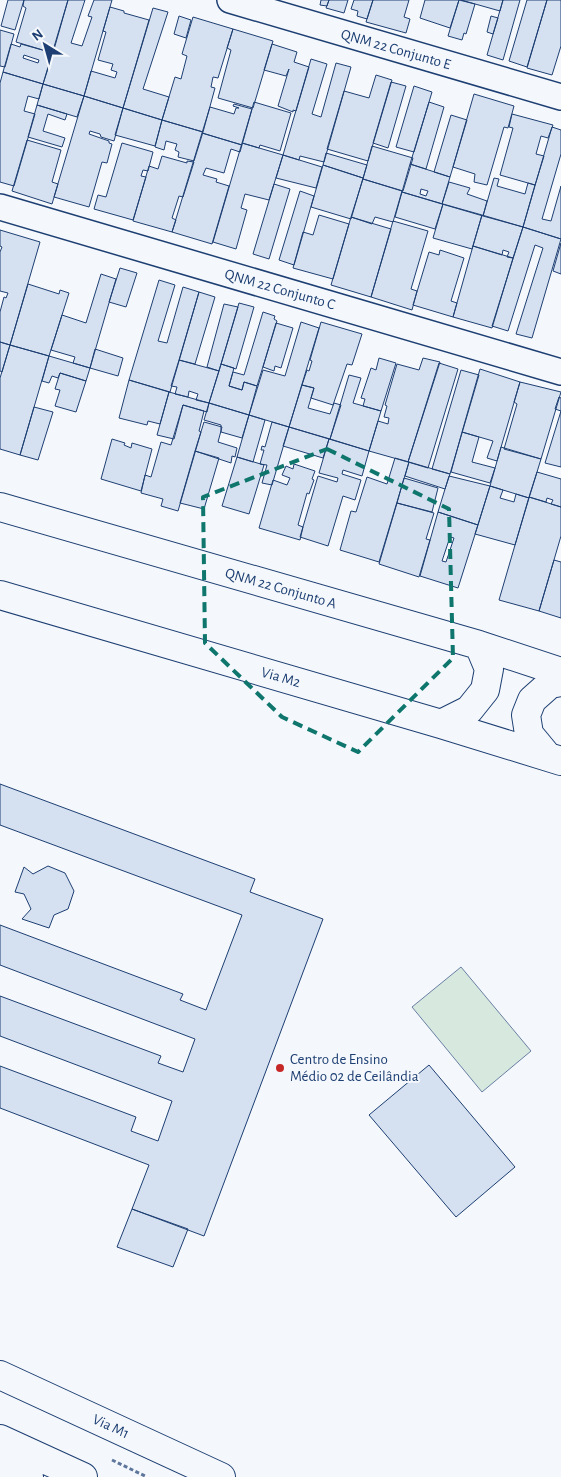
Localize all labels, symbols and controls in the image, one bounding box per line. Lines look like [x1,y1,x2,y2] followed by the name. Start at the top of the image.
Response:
[20,20,70,70] north arrow
[30,27,46,44] text: N
[339,27,453,72] street label: QNM 22 Conjunto E
[223,267,337,312] street label: QNM 22 Conjunto C
[224,565,339,612] street label: QNM 22 Conjunto A
[259,665,302,690] street label: Via M2
[290,1052,419,1084] place label: Centro de Ensino Médio 02 de Ceilândia
[274,1062,286,1074] marker: Centro de Ensino Médio 02 de Ceilândia
[90,1412,131,1441] street label: Via M1

